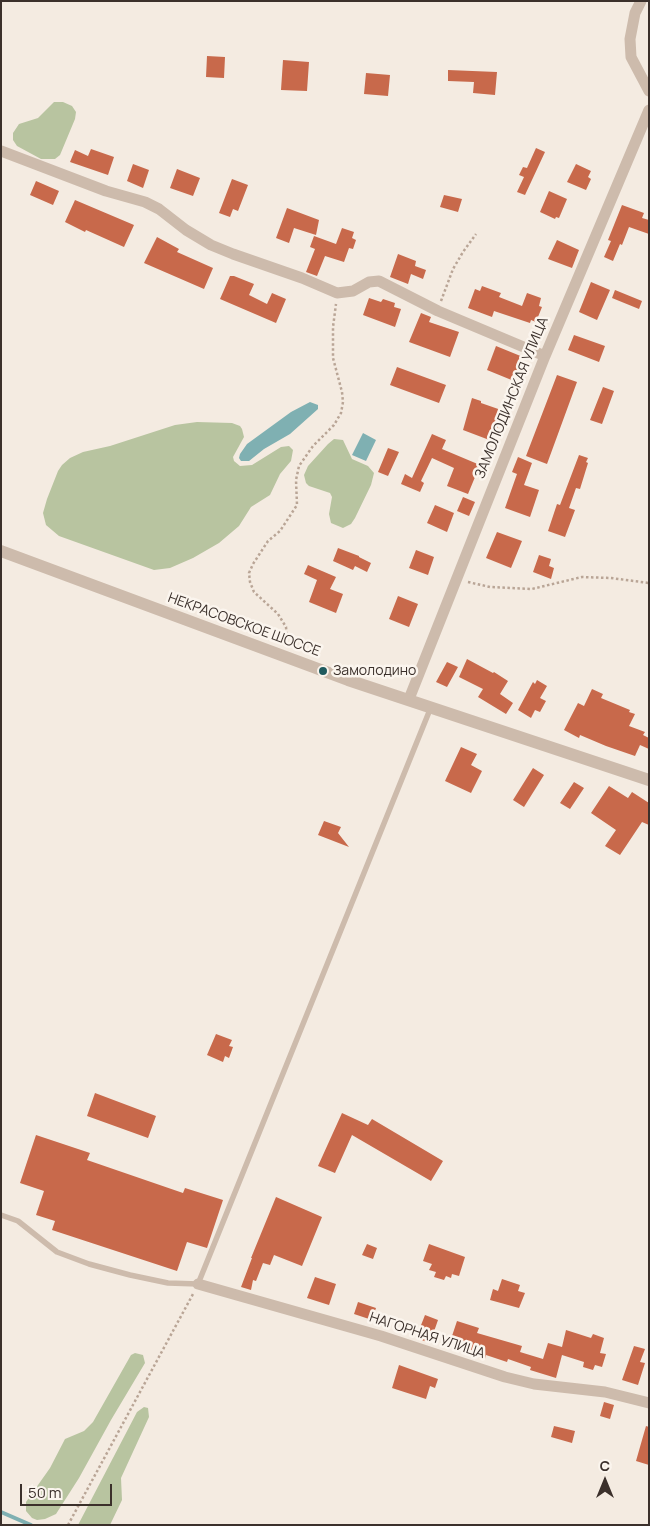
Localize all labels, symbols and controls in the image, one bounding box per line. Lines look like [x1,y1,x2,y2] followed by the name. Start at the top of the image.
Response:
[472,315,552,481] street label: ЗАМОЛОДИНСКАЯ УЛИЦА
[165,590,323,660] street label: НЕКРАСОВСКОЕ ШОССЕ
[333,663,416,679] place label: Замолодино
[317,665,329,677] marker: Замолодино
[367,1309,487,1363] street label: НАГОРНАЯ УЛИЦА
[580,1456,630,1506] north arrow
[600,1456,610,1475] text: С
[22,1474,115,1506] scale bar
[28,1482,62,1503] text: 50 m

